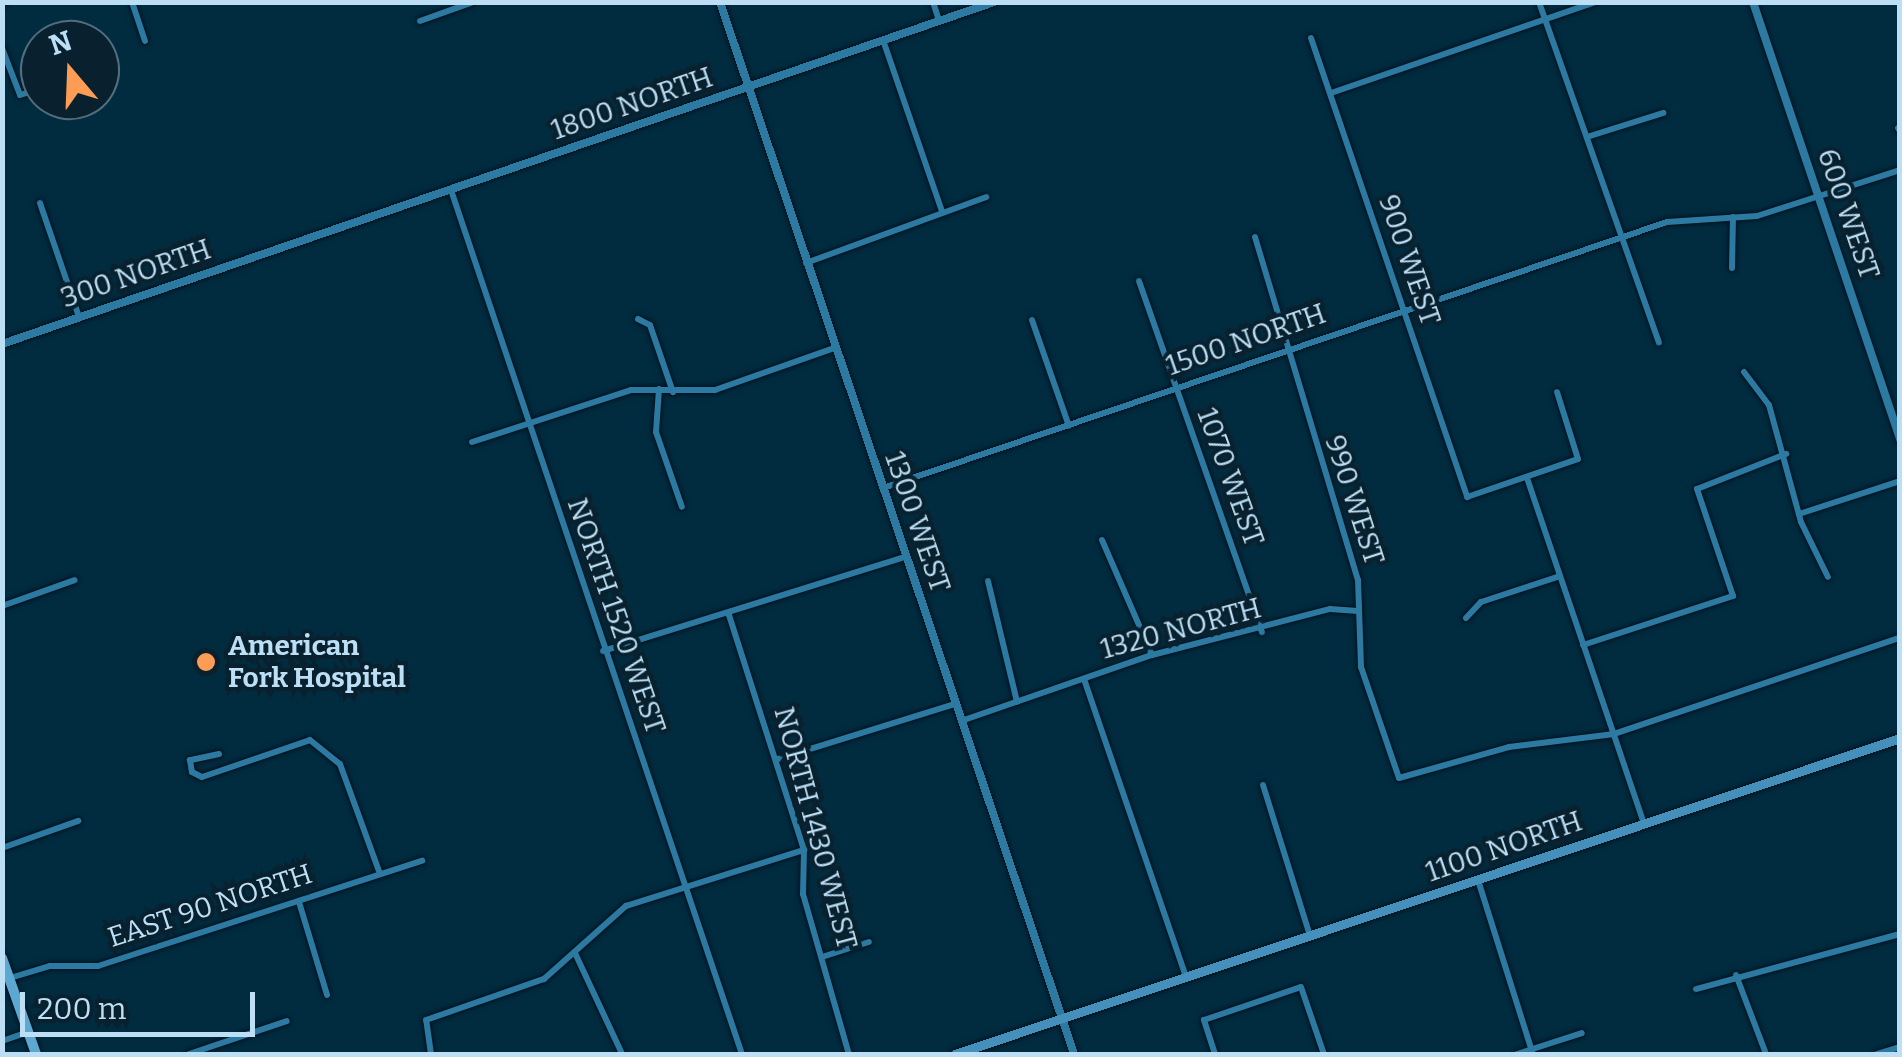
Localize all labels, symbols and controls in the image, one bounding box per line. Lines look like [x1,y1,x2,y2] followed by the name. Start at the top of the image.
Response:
[20,20,120,120] north arrow
[45,24,76,62] text: N
[547,61,717,147] street label: 1800 NORTH
[1810,144,1886,284] street label: 600 WEST
[1371,190,1447,330] street label: 900 WEST
[57,233,215,315] street label: 300 NORTH
[1162,297,1330,383] street label: 1500 NORTH
[1190,404,1270,550] street label: 1070 WEST
[1317,431,1391,569] street label: 990 WEST
[877,447,957,597] street label: 1300 WEST
[560,494,672,738] street label: NORTH 1520 WEST
[1097,591,1265,667] street label: 1320 NORTH
[228,629,406,695] place label: American Fork Hospital
[193,649,219,675] marker: American Fork Hospital
[767,703,863,953] street label: NORTH 1430 WEST
[1421,805,1587,889] street label: 1100 NORTH
[104,857,316,955] street label: EAST 90 NORTH
[25,972,260,1034] scale bar
[37,991,126,1027] text: 200 m

